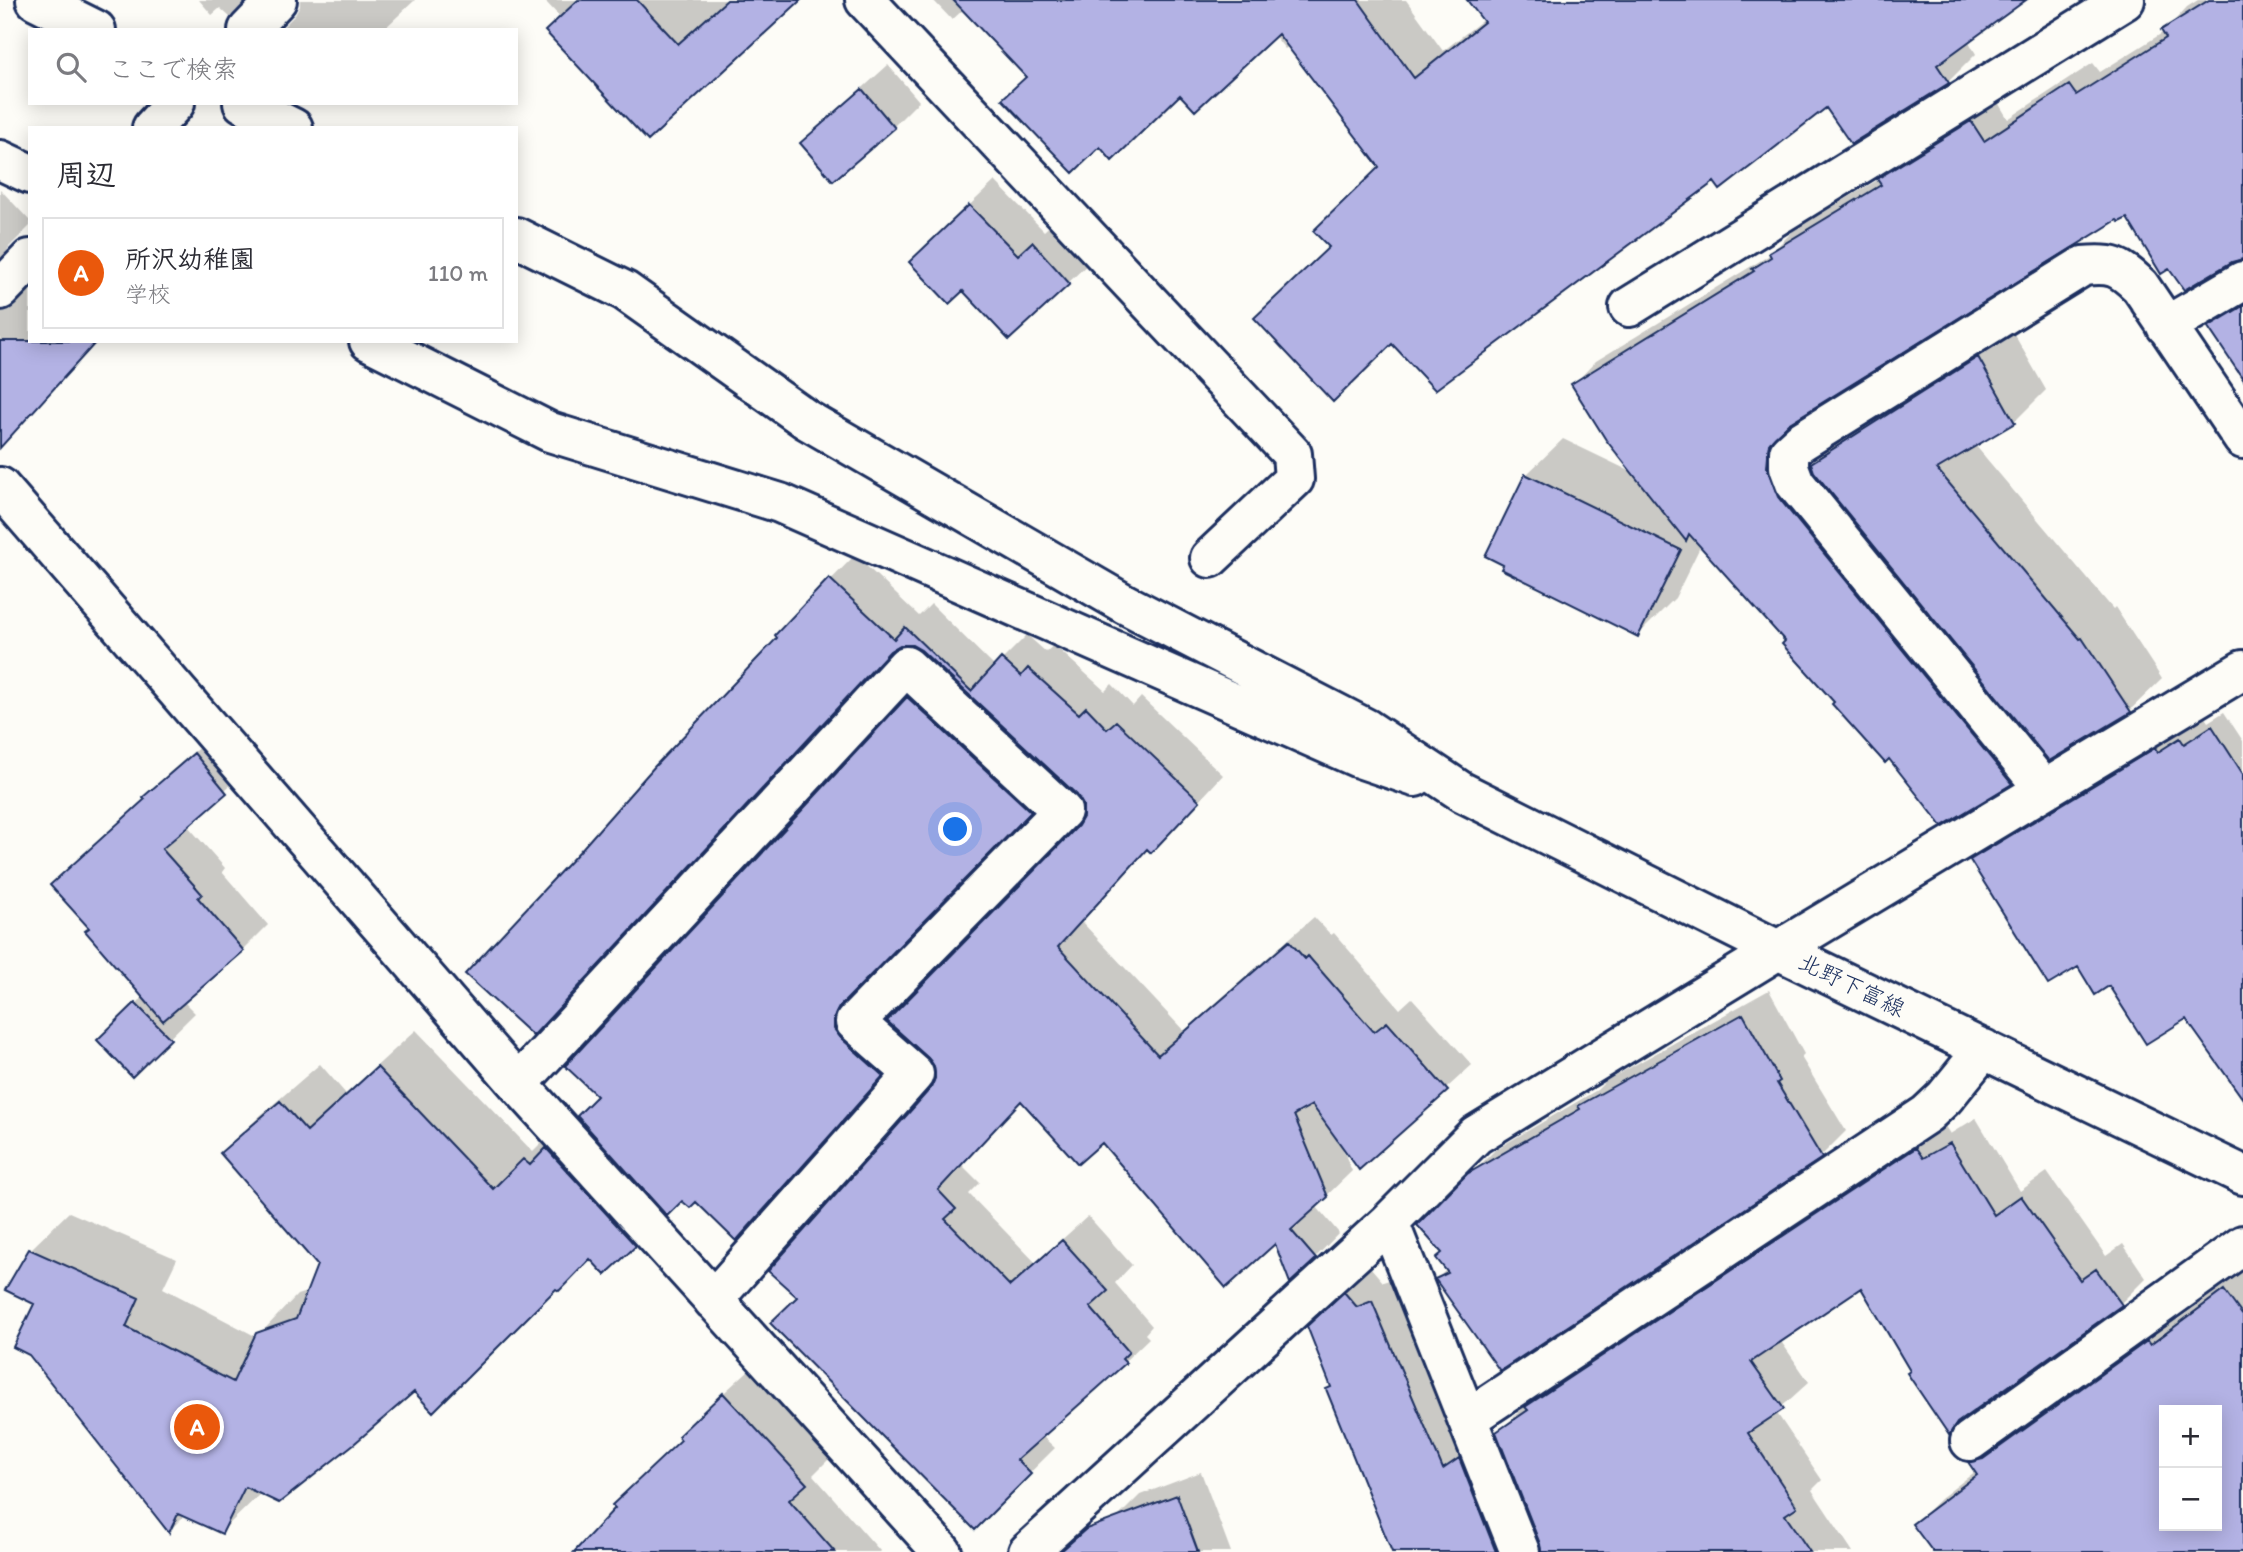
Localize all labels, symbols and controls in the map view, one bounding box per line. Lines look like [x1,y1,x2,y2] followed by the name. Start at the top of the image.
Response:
[28,28,518,105] search box
[52,48,90,86] icon: search
[108,53,238,85] text: ここで検索
[56,156,116,193] text: 周辺
[125,243,255,275] text: 所沢幼稚園
[74,259,88,287] text: A
[428,259,488,287] text: 110 m
[125,280,171,308] text: 学校
[938,812,972,846] your location
[1794,947,1910,1023] street label: 北野下富線
[174,1401,220,1453] pin: A
[2159,1405,2222,1531] map controls
[2159,1405,2222,1468] button: +
[2159,1468,2222,1531] button: −

